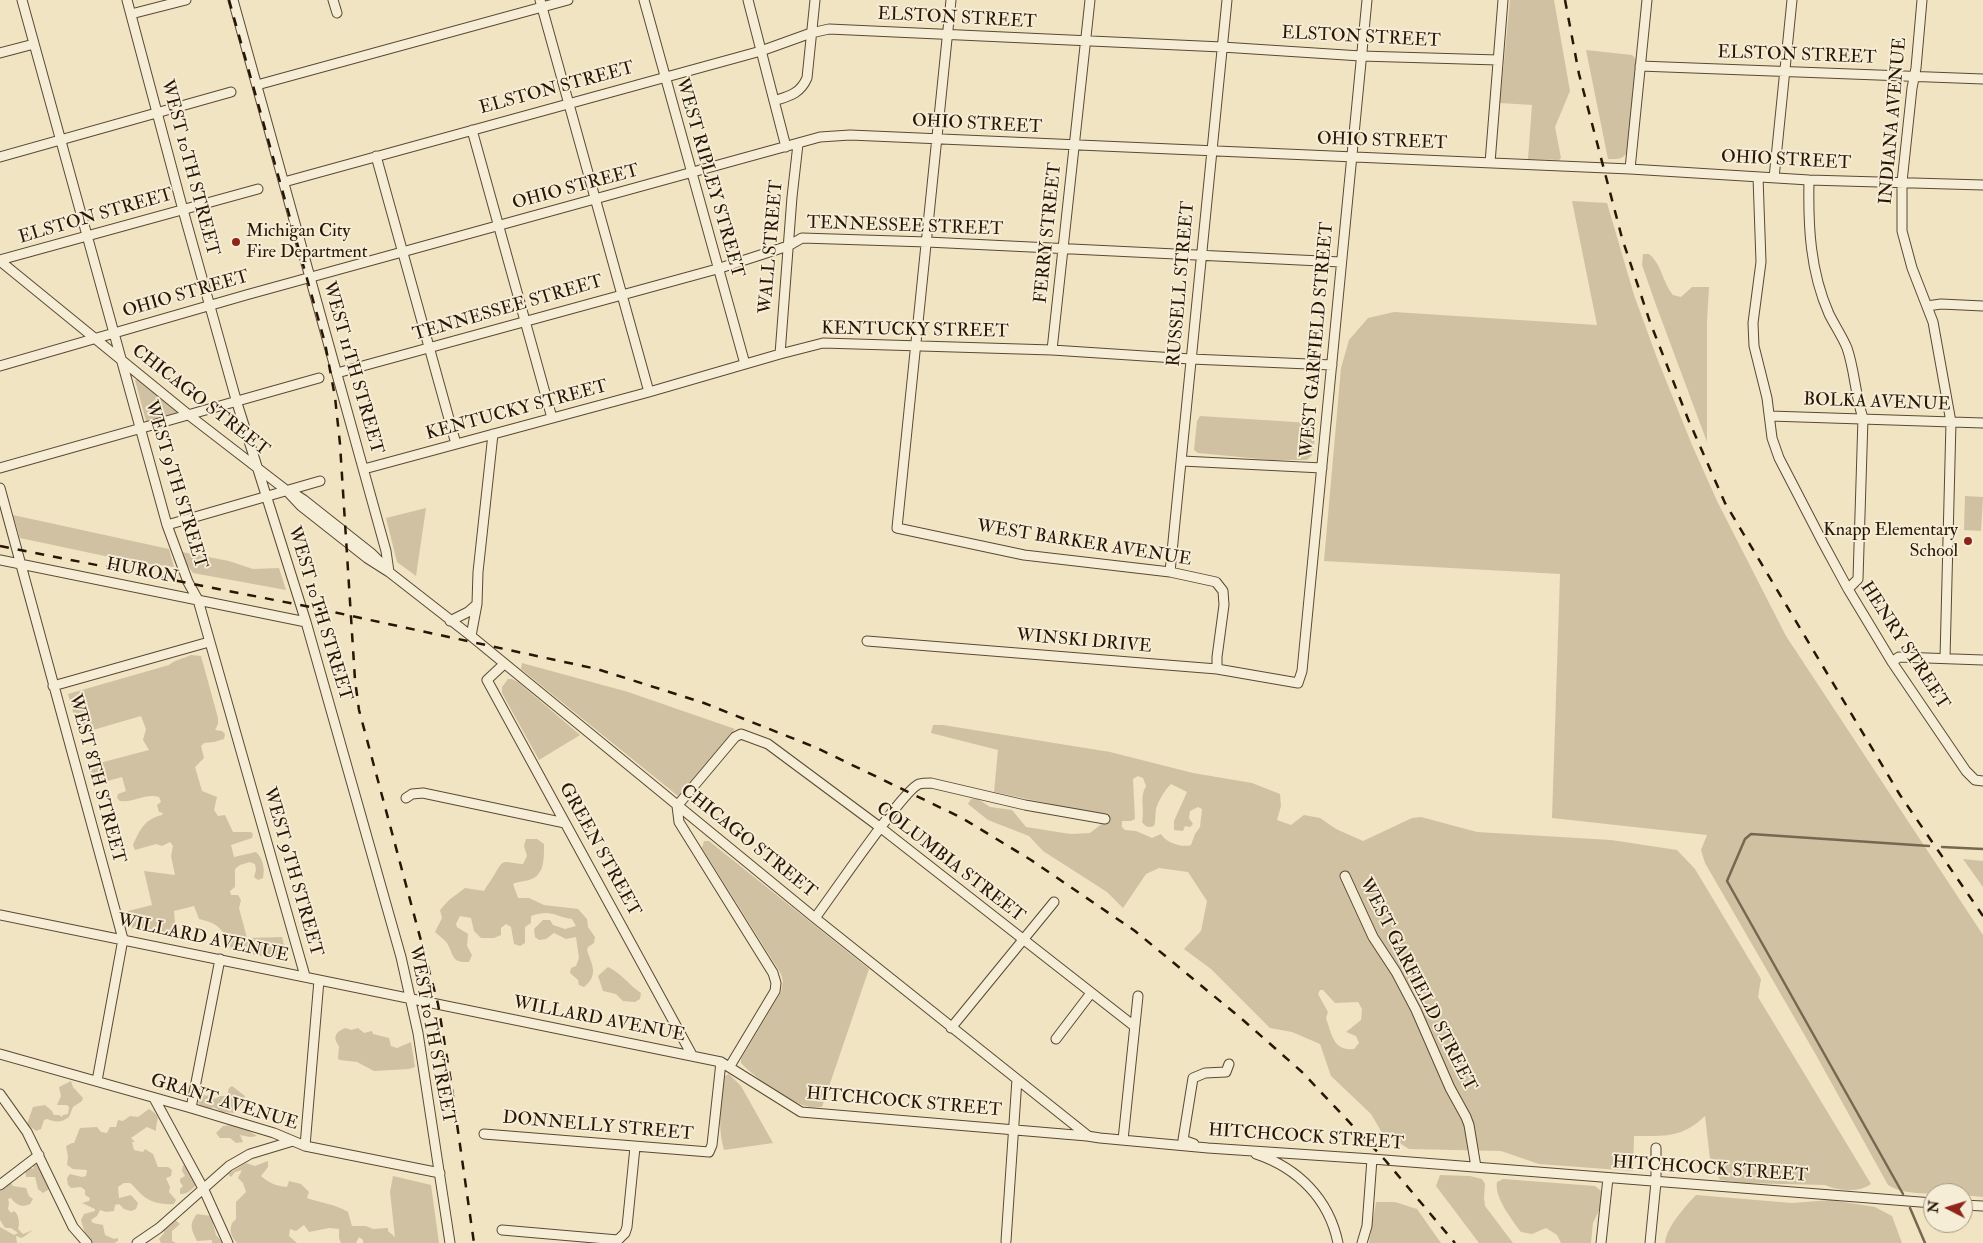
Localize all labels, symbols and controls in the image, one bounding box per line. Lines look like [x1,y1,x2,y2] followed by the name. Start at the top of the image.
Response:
[877,4,1037,34] street label: ELSTON STREET
[1281,23,1441,53] street label: ELSTON STREET
[1876,36,1912,206] street label: INDIANA AVENUE
[1717,42,1877,70] street label: ELSTON STREET
[477,58,637,120] street label: ELSTON STREET
[670,76,748,280] street label: WEST RIPLEY STREET
[155,78,223,258] street label: WEST 10TH STREET
[911,111,1043,139] street label: OHIO STREET
[1316,129,1448,155] street label: OHIO STREET
[1720,147,1852,175] street label: OHIO STREET
[510,161,642,215] street label: OHIO STREET
[1031,162,1067,304] street label: FERRY STREET
[755,179,789,315] street label: WALL STREET
[17,185,175,249] street label: ELSTON STREET
[1164,200,1200,368] street label: RUSSELL STREET
[806,213,1004,241] street label: TENNESSEE STREET
[246,221,368,264] place label: Michigan City Fire Department
[1297,221,1339,459] street label: WEST GARFIELD STREET
[230,236,242,248] marker: Michigan City Fire Department
[120,267,252,323] street label: OHIO STREET
[410,271,606,347] street label: TENNESSEE STREET
[317,279,387,457] street label: WEST 11TH STREET
[821,319,1009,343] street label: KENTUCKY STREET
[127,341,273,461] street label: CHICAGO STREET
[424,376,610,446] street label: KENTUCKY STREET
[1803,390,1951,416] street label: BOLKA AVENUE
[139,398,211,572] street label: WEST 9TH STREET
[975,516,1193,572] street label: WEST BARKER AVENUE
[1823,520,1958,562] place label: Knapp Elementary School
[282,524,356,704] street label: WEST 10TH STREET
[1962,535,1974,547] marker: Knapp Elementary School
[104,554,180,590] street label: HURON
[1855,578,1953,714] street label: HENRY STREET
[1016,625,1152,659] street label: WINSKI DRIVE
[63,692,129,866] street label: WEST 8TH STREET
[553,779,645,921] street label: GREEN STREET
[676,781,820,903] street label: CHICAGO STREET
[257,785,327,959] street label: WEST 9TH STREET
[871,798,1029,928] street label: COLUMBIA STREET
[1354,875,1480,1095] street label: WEST GARFIELD STREET
[115,910,291,968] street label: WILLARD AVENUE
[403,944,459,1126] street label: WEST 10TH STREET
[511,993,687,1047] street label: WILLARD AVENUE
[148,1070,300,1136] street label: GRANT AVENUE
[805,1084,1003,1122] street label: HITCHCOCK STREET
[502,1108,694,1146] street label: DONNELLY STREET
[1207,1120,1405,1156] street label: HITCHCOCK STREET
[1611,1152,1809,1188] street label: HITCHCOCK STREET
[1923,1183,1973,1233] north arrow
[1925,1200,1943,1214] text: N

